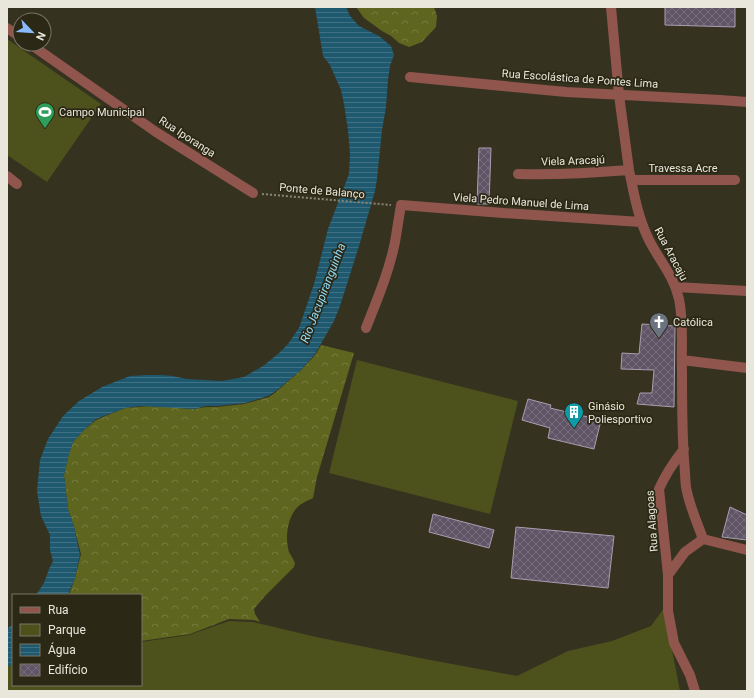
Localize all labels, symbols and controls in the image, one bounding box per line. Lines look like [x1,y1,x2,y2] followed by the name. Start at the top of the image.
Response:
[12,12,52,52] north arrow
[33,30,48,42] text: N
[501,67,659,91] street label: Rua Escolástica de Pontes Lima
[34,101,56,129] sports icon: Campo Municipal
[59,106,145,119] place label: Campo Municipal
[156,114,218,160] street label: Rua Iporanga
[541,153,605,169] street label: Viela Aracajú
[648,162,718,175] street label: Travessa Acre
[279,181,365,201] street label: Ponte de Balanço
[453,191,589,213] street label: Viela Pedro Manuel de Lima
[651,225,691,283] street label: Rua Aracaju
[298,241,348,345] water label: Rio Jacupiranguinha
[648,311,670,339] church icon: Católica
[673,316,713,329] place label: Católica
[588,400,652,426] place label: Ginásio Poliesportivo
[563,401,585,429] building icon: Ginásio Poliesportivo
[643,490,661,552] street label: Rua Alagoas
[12,594,142,686] legend
[48,603,69,617] text: Rua
[48,623,86,637] text: Parque
[48,642,76,657] text: Água
[48,663,88,677] text: Edifício

